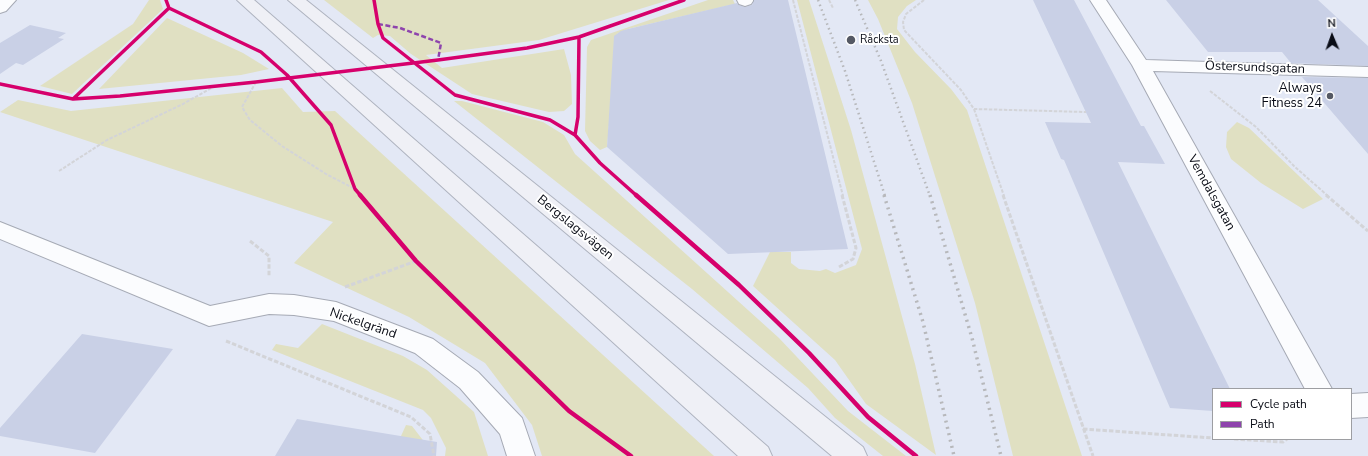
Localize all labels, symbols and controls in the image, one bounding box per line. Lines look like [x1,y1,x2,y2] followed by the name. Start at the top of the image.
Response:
[1312,16,1352,56] north arrow
[1327,16,1336,31] text: N
[860,33,899,47] place label: Råcksta
[845,34,857,46] marker: Råcksta
[1205,58,1305,78] street label: Östersundsgatan
[1262,81,1322,112] place label: Always Fitness 24
[1325,91,1335,101] marker: Always Fitness 24
[1184,152,1238,234] street label: Vemdalsgatan
[534,192,616,264] street label: Bergslagsvägen
[327,305,399,343] street label: Nickelgränd
[1212,388,1352,440] legend
[1250,396,1307,412] text: Cycle path
[1250,416,1275,432] text: Path

